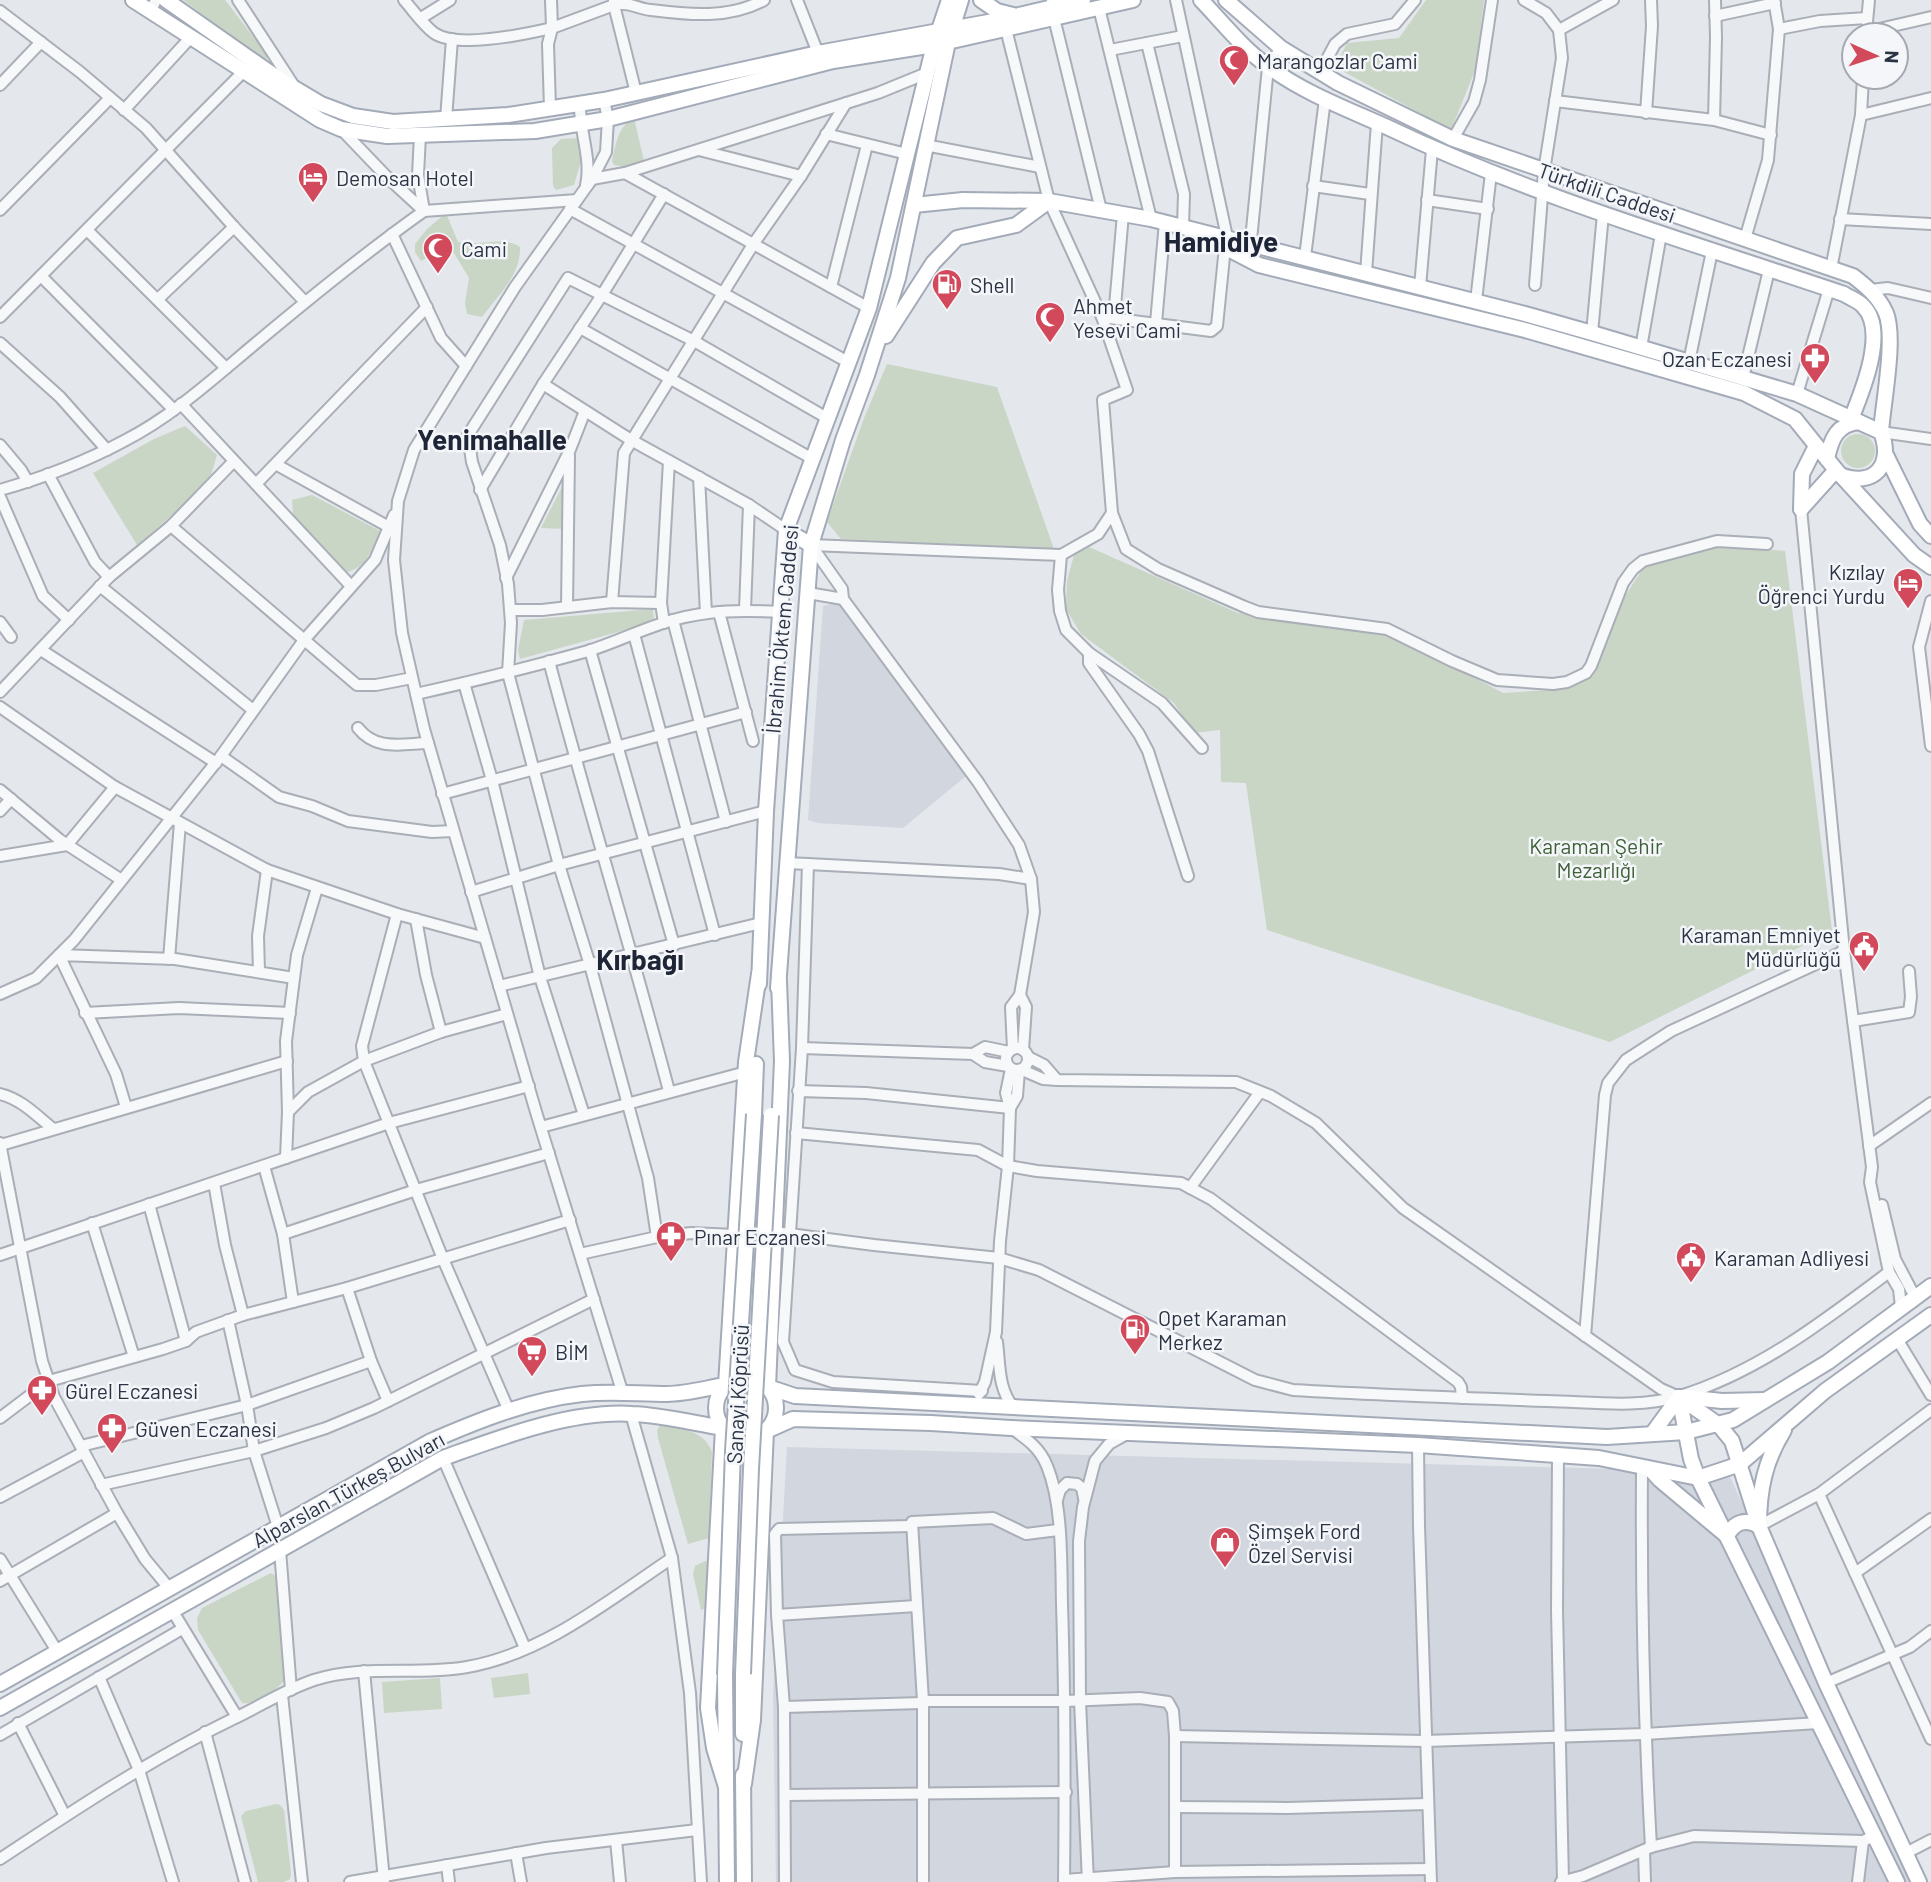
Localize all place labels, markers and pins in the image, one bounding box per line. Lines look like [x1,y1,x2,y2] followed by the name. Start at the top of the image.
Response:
[1217,43,1251,87] mosque icon: Marangozlar Cami
[1257,48,1418,73] place label: Marangozlar Cami
[296,160,330,204] hotel icon: Demosan Hotel
[336,165,474,190] place label: Demosan Hotel
[421,231,455,275] mosque icon: Cami
[461,236,507,261] place label: Cami
[930,267,964,311] fuel station icon: Shell
[970,272,1014,297] place label: Shell
[1073,293,1181,342] place label: Ahmet Yesevi Cami
[1033,300,1067,344] mosque icon: Ahmet Yesevi Cami
[1798,341,1832,385] pharmacy icon: Ozan Eczanesi
[1662,346,1792,371] place label: Ozan Eczanesi
[1758,559,1885,608] place label: Kızılay Öğrenci Yurdu
[1891,566,1925,610] hotel icon: Kızılay Öğrenci Yurdu
[1681,922,1841,971] place label: Karaman Emniyet Müdürlüğü
[1847,929,1881,973] public building icon: Karaman Emniyet Müdürlüğü
[654,1219,688,1263] pharmacy icon: Pınar Eczanesi
[694,1224,826,1249] place label: Pınar Eczanesi
[1674,1240,1708,1284] public building icon: Karaman Adliyesi
[1714,1245,1869,1270] place label: Karaman Adliyesi
[1158,1305,1287,1354] place label: Opet Karaman Merkez
[1118,1312,1152,1356] fuel station icon: Opet Karaman Merkez
[515,1334,549,1378] supermarket icon: BİM
[555,1339,589,1364] place label: BİM
[25,1373,59,1417] pharmacy icon: Gürel Eczanesi
[65,1378,198,1403] place label: Gürel Eczanesi
[95,1411,129,1455] pharmacy icon: Güven Eczanesi
[135,1416,277,1441] place label: Güven Eczanesi
[1248,1518,1361,1567] place label: Şimşek Ford Özel Servisi
[1208,1525,1242,1569] shop icon: Şimşek Ford Özel Servisi

